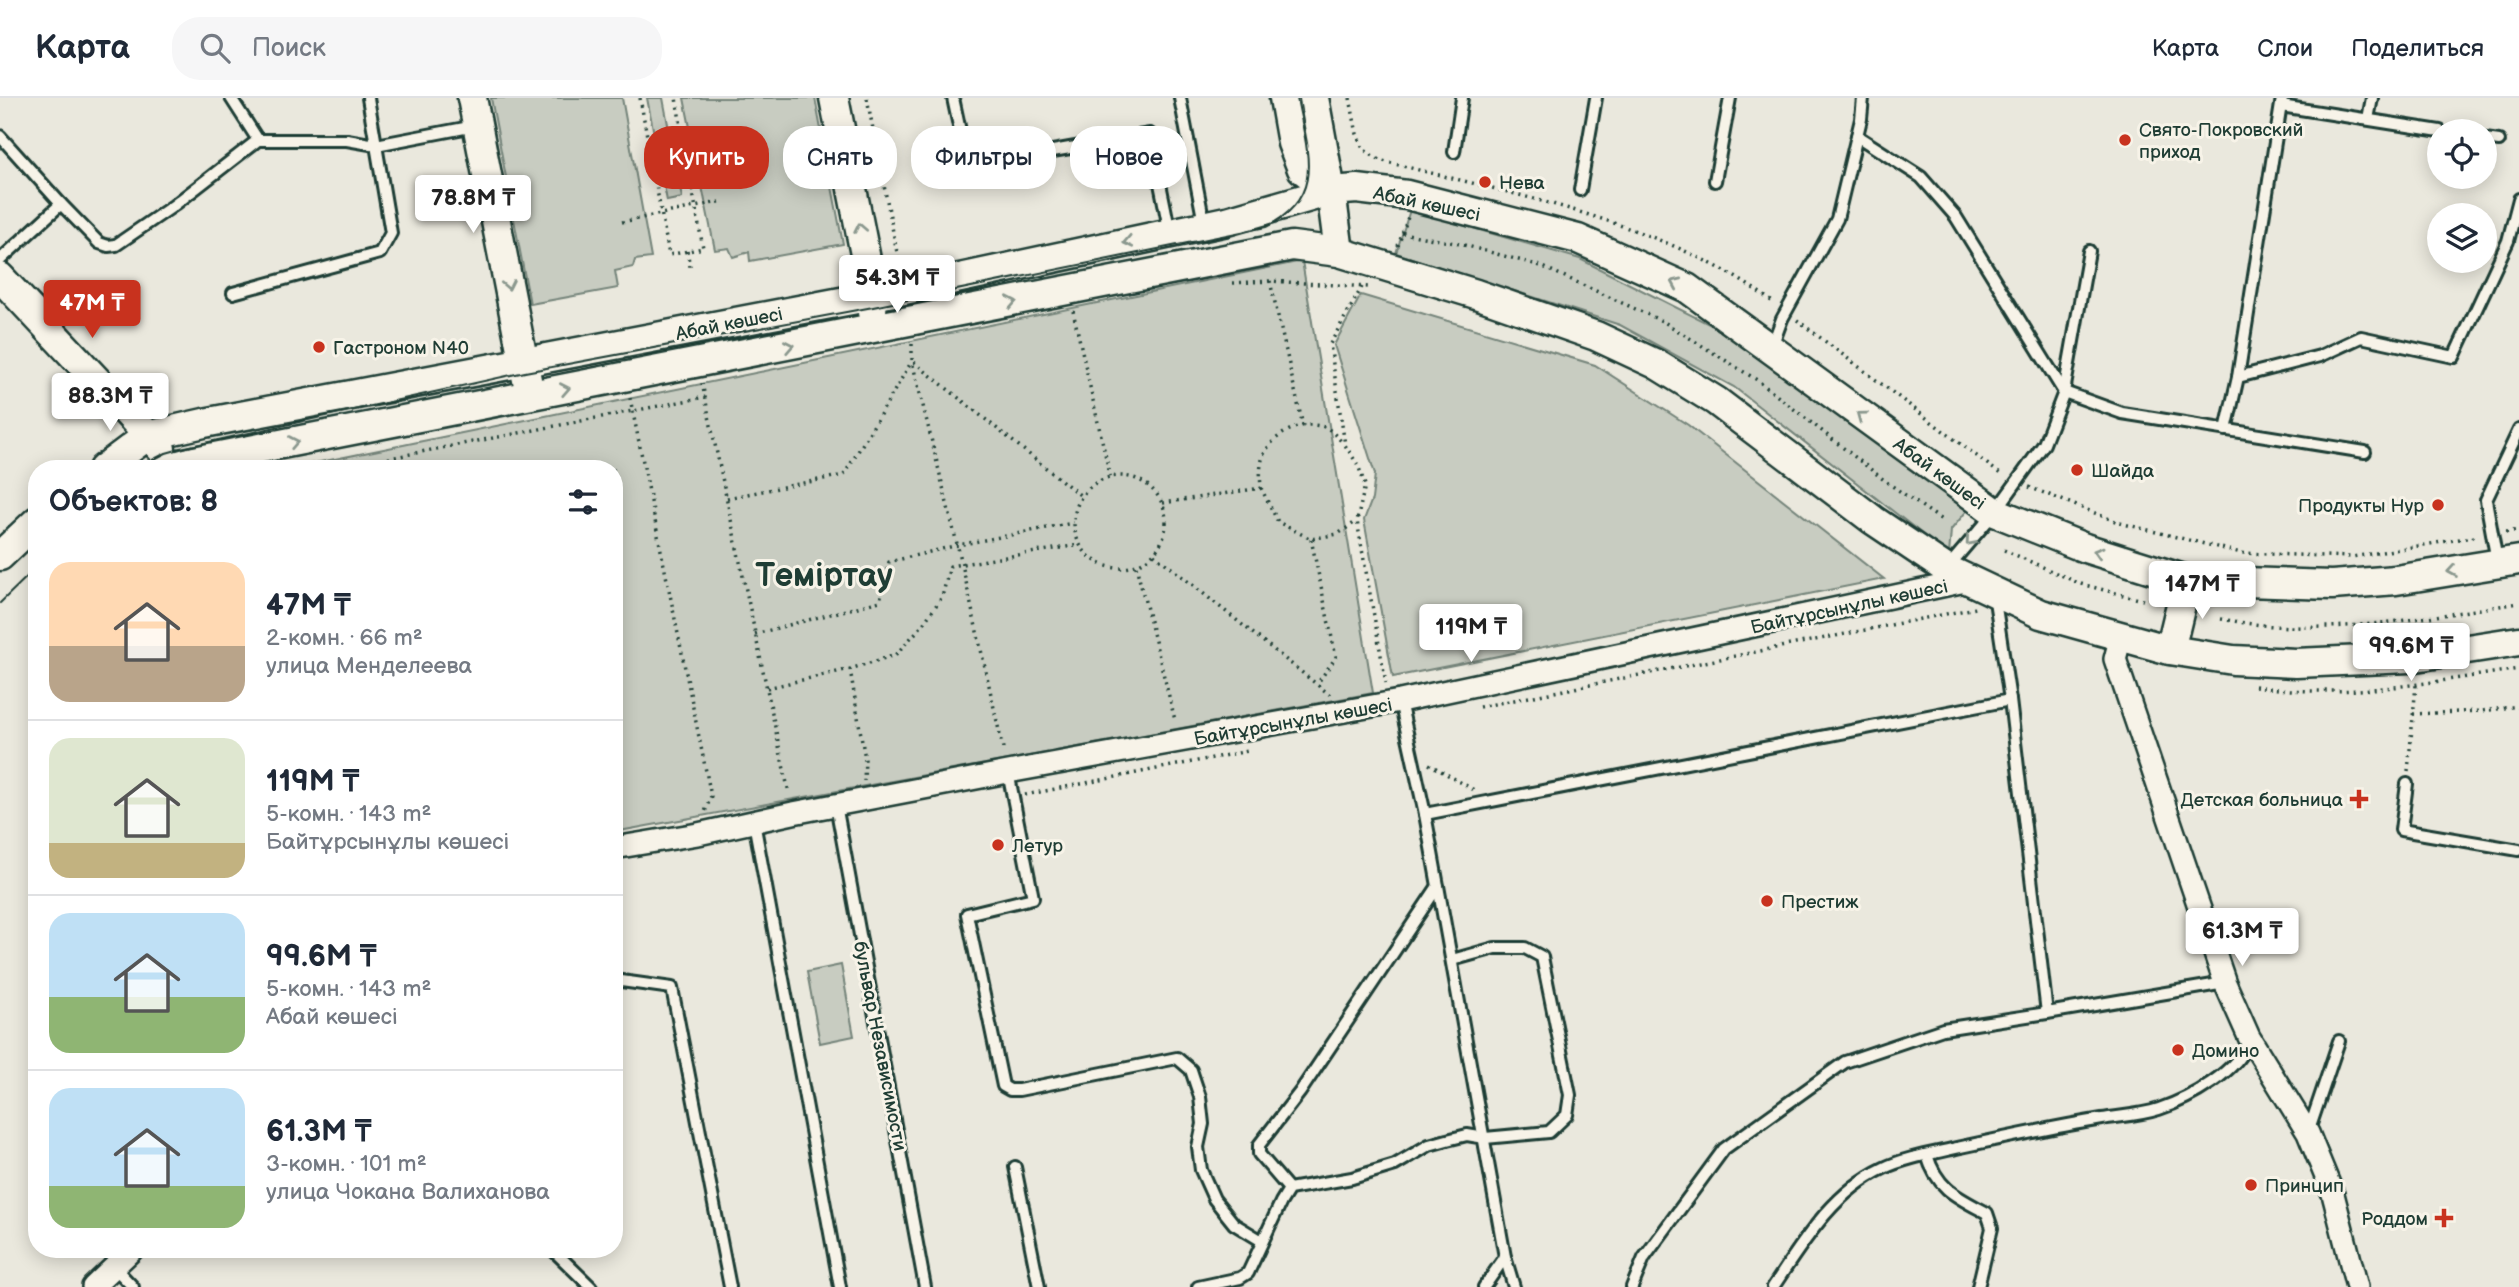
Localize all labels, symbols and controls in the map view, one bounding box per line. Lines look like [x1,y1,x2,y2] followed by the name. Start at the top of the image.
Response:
[172,17,662,80] search box
[35,28,130,68] text: Карта
[196,29,234,67] icon: search
[252,33,326,64] text: Поиск
[2152,34,2219,63] text: Карта
[2257,34,2313,63] text: Слои
[2351,34,2484,63] text: Поделиться
[2139,119,2303,164] place label: Свято-Покровский приход
[2427,119,2497,273] map controls
[2427,119,2497,189] button: locate
[644,126,769,189] chip: Купить
[783,126,897,189] chip: Снять
[911,126,1056,189] chip: Фильтры
[1070,126,1187,189] chip: Новое
[2117,132,2133,148] marker: Свято-Покровский приход
[1499,172,1545,195] place label: Нева
[1477,174,1493,190] marker: Нева
[408,176,538,235] pin: 78.8M ₸
[1370,182,1482,227] street label: Абай көшесі
[431,184,515,212] text: 78.8M ₸
[2427,203,2497,273] button: layers
[853,222,868,234] one-way arrow
[1122,234,1134,249] one-way arrow
[832,256,962,315] pin: 54.3M ₸
[855,264,939,292] text: 54.3M ₸
[1671,277,1683,291] one-way arrow
[500,279,515,291] one-way arrow
[43,280,141,340] pin: 47M ₸
[60,289,124,317] text: 47M ₸
[1006,295,1018,310] one-way arrow
[673,303,785,346] street label: Абай көшесі
[333,337,469,360] place label: Гастроном N40
[311,339,327,355] marker: Гастроном N40
[783,340,795,355] one-way arrow
[45,374,175,433] pin: 88.3M ₸
[68,382,152,410] text: 88.3M ₸
[559,382,571,397] one-way arrow
[1856,411,1869,424] one-way arrow
[1888,432,1990,515] street label: Абай көшесі
[288,435,300,450] one-way arrow
[2091,460,2154,483] place label: Шайда
[2069,462,2085,478] marker: Шайда
[564,483,602,521] icon: filters
[49,484,218,520] text: Объектов: 8
[2298,495,2424,518] place label: Продукты Нур
[2430,497,2446,513] marker: Продукты Нур
[1966,532,1978,545] one-way arrow
[2093,546,2105,561] one-way arrow
[755,556,893,596] district label: Теміртау
[2145,561,2259,621] pin: 147M ₸
[2446,563,2458,578] one-way arrow
[2165,570,2239,598] text: 147M ₸
[1749,575,1950,640] street label: Байтұрсынұлы көшесі
[266,588,351,624] text: 47M ₸
[105,590,189,674] icon: home
[1414,604,1528,664] pin: 119M ₸
[1435,613,1507,641] text: 119M ₸
[266,624,423,652] text: 2-комн. · 66 m²
[2346,624,2476,683] pin: 99.6M ₸
[2369,632,2453,660] text: 99.6M ₸
[266,652,472,680] text: улица Менделеева
[1192,694,1394,751] street label: Байтұрсынұлы көшесі
[266,764,359,800] text: 119M ₸
[105,766,189,850] icon: home
[2180,789,2343,812] place label: Детская больница
[2349,789,2369,809] marker: Детская больница
[266,800,431,828] text: 5-комн. · 143 m²
[266,828,509,856] text: Байтұрсынұлы көшесі
[1011,835,1063,858] place label: Летур
[990,837,1006,853] marker: Летур
[1781,891,1859,914] place label: Престиж
[1759,893,1775,909] marker: Престиж
[2177,908,2307,968] pin: 61.3M ₸
[2202,917,2282,945] text: 61.3M ₸
[266,939,376,975] text: 99.6M ₸
[848,939,911,1153] street label: бульвар Независимости
[105,941,189,1025] icon: home
[266,975,431,1003] text: 5-комн. · 143 m²
[266,1003,398,1031] text: Абай көшесі
[2192,1040,2259,1063] place label: Домино
[2170,1042,2186,1058] marker: Домино
[266,1114,371,1150] text: 61.3M ₸
[105,1116,189,1200] icon: home
[266,1150,427,1178] text: 3-комн. · 101 m²
[2265,1175,2344,1198] place label: Принцип
[2243,1177,2259,1193] marker: Принцип
[266,1178,550,1206] text: улица Чокана Валиханова
[2361,1208,2428,1231] place label: Роддом
[2434,1208,2454,1228] marker: Роддом

